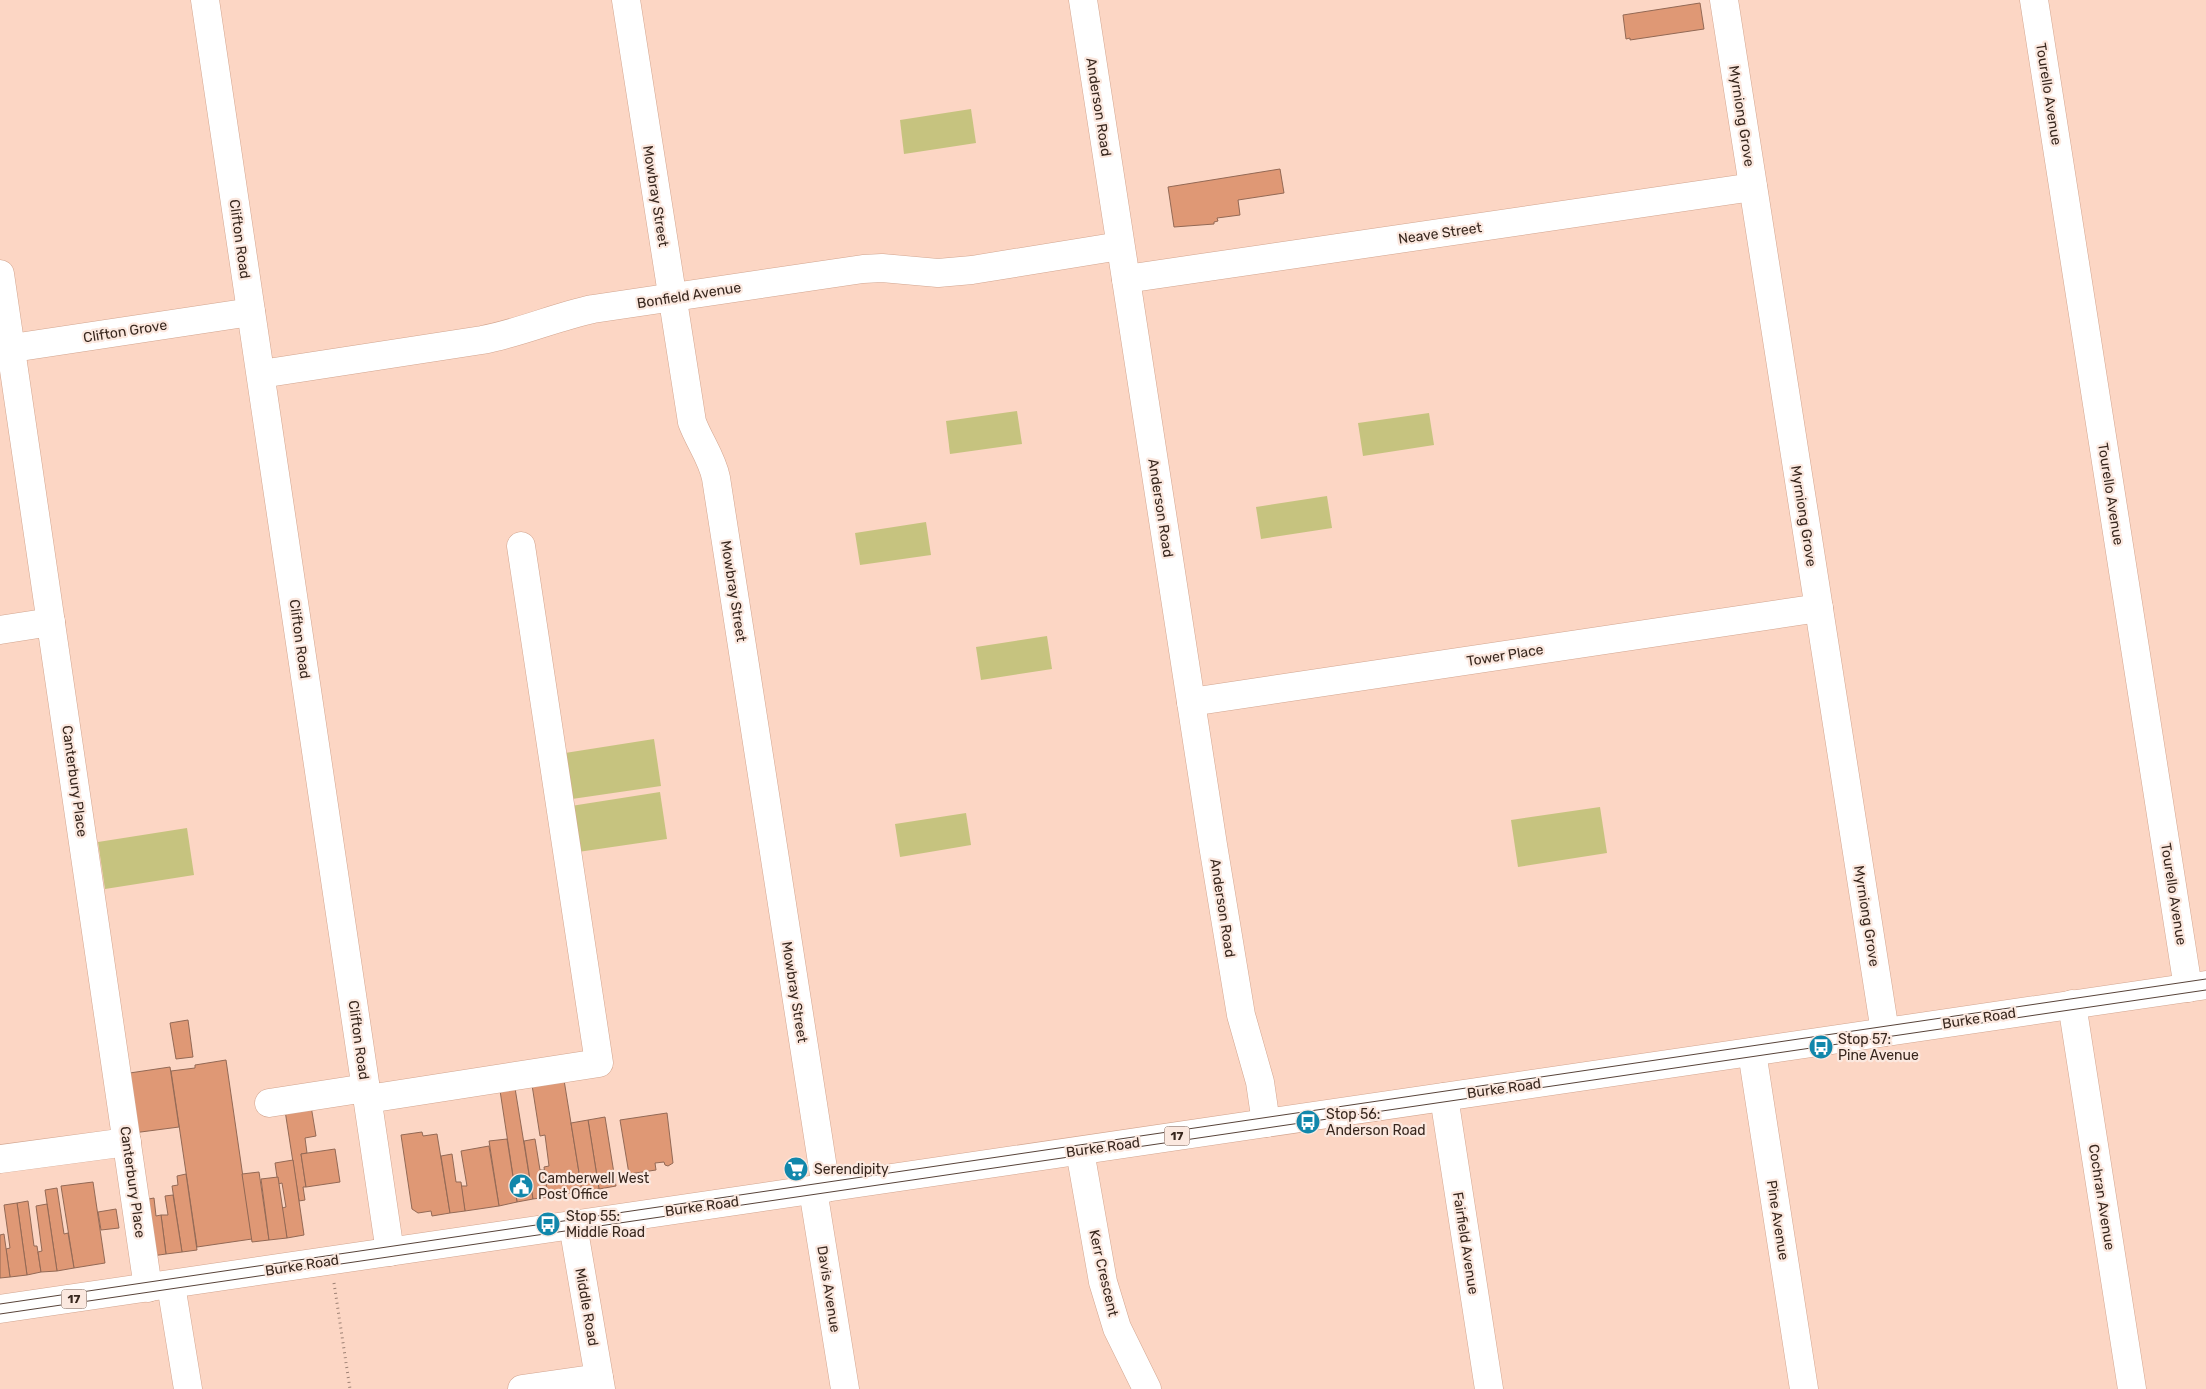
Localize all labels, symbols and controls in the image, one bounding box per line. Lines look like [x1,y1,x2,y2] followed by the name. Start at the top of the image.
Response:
[2032,42,2065,147] street label: Tourello Avenue
[1082,57,1115,158] street label: Anderson Road
[1725,64,1758,168] street label: Myrniong Grove
[639,144,672,249] street label: Mowbray Street
[226,198,253,280] street label: Clifton Road
[1397,219,1484,248] street label: Neave Street
[636,279,742,312] street label: Bonfield Avenue
[82,316,168,347] street label: Clifton Grove
[2094,442,2127,547] street label: Tourello Avenue
[1144,458,1177,559] street label: Anderson Road
[1787,464,1820,568] street label: Myrniong Grove
[717,539,750,644] street label: Mowbray Street
[286,598,313,680] street label: Clifton Road
[1465,641,1545,670] street label: Tower Place
[58,724,91,838] street label: Canterbury Place
[2157,842,2190,947] street label: Tourello Avenue
[1206,858,1239,959] street label: Anderson Road
[1850,864,1883,968] street label: Myrniong Grove
[778,940,811,1045] street label: Mowbray Street
[345,999,372,1081] street label: Clifton Road
[1941,1004,2017,1033] street label: Burke Road
[1838,1031,1919,1064] place label: Stop 57: Pine Avenue
[1808,1034,1834,1060] bus stop icon: Stop 57: Pine Avenue
[1466,1075,1542,1102] street label: Burke Road
[1326,1106,1426,1139] place label: Stop 56: Anderson Road
[1295,1109,1321,1135] bus stop icon: Stop 56: Anderson Road
[116,1125,149,1239] street label: Canterbury Place
[1164,1126,1190,1146] road number: 17
[1065,1134,1141,1161] street label: Burke Road
[2085,1143,2118,1251] street label: Cochran Avenue
[783,1156,809,1182] supermarket icon: Serendipity
[814,1161,889,1178] place label: Serendipity
[538,1170,650,1203] place label: Camberwell West Post Office
[508,1173,534,1199] public building icon: Camberwell West Post Office
[1763,1179,1792,1261] street label: Pine Avenue
[1449,1191,1482,1296] street label: Fairfield Avenue
[664,1193,740,1220] street label: Burke Road
[566,1208,645,1241] place label: Stop 55: Middle Road
[535,1211,561,1237] bus stop icon: Stop 55: Middle Road
[1085,1228,1122,1319] street label: Kerr Crescent
[813,1244,844,1334] street label: Davis Avenue
[264,1251,340,1280] street label: Burke Road
[571,1267,602,1347] street label: Middle Road
[62,1290,86,1308] road number: 17

